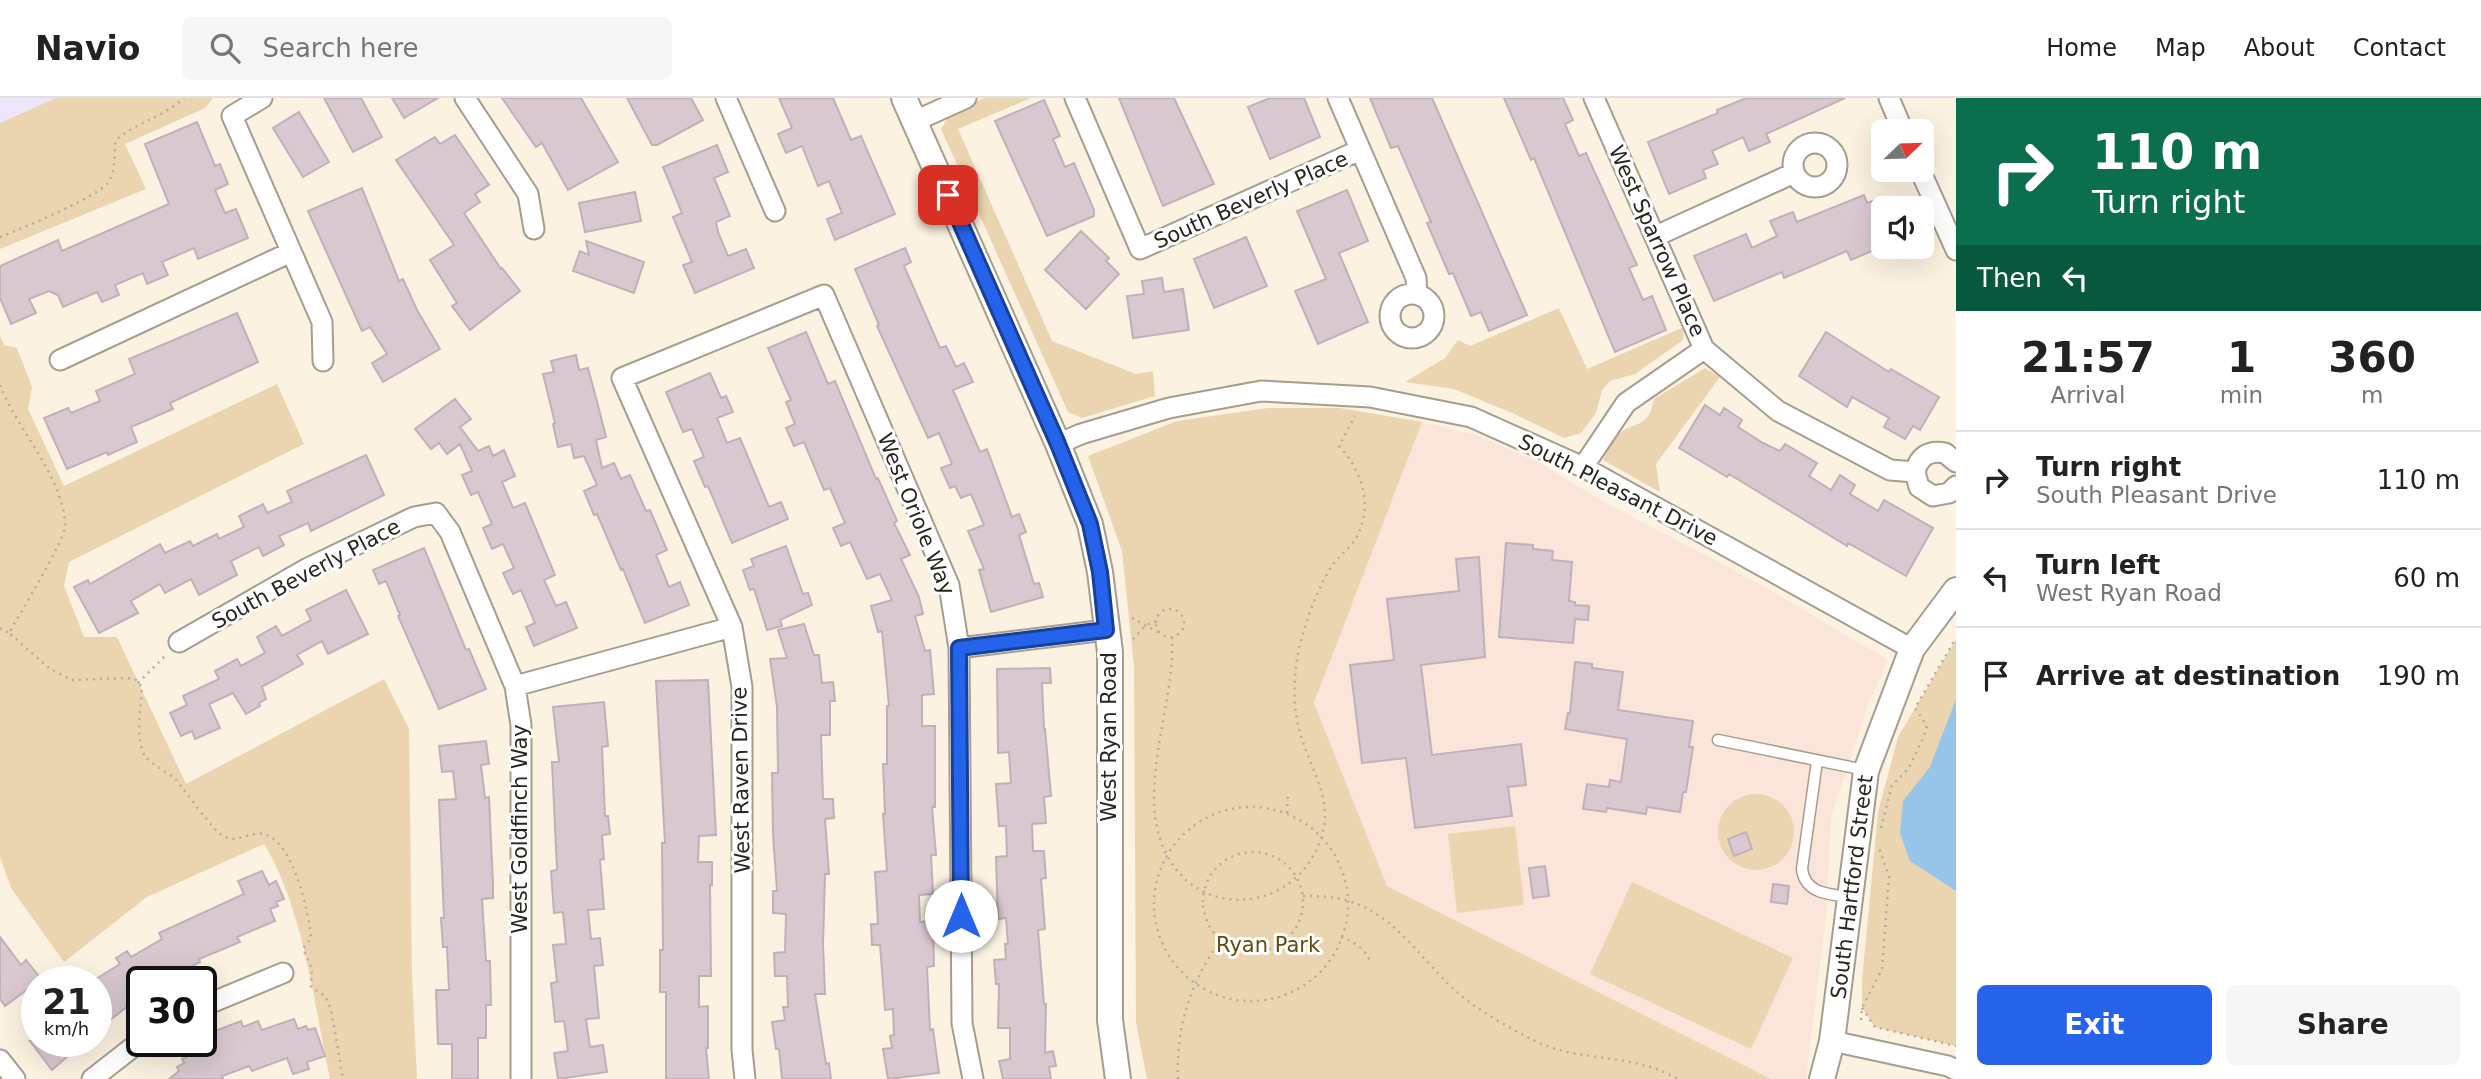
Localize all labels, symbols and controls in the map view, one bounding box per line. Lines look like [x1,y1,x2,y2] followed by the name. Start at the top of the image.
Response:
[182,17,672,80] search box
[35,29,140,68] text: Navio
[206,29,244,67] icon: search
[262,33,419,63] text: Search here
[2046,34,2117,62] text: Home
[2155,34,2206,62] text: Map
[2244,34,2315,62] text: About
[2353,34,2446,62] text: Contact
[1871,119,1934,182] north arrow
[1871,119,1934,259] map controls
[2092,124,2262,181] text: 110 m
[1977,126,2068,217] icon: right
[1604,142,1710,340] street label: West Sparrow Place
[1150,146,1352,254] street label: South Beverly Place
[918,165,978,225] pin
[929,176,967,214] icon: arrive
[2092,183,2245,221] text: Turn right
[1871,196,1934,259] button: sound
[2056,259,2094,297] icon: left
[1977,263,2042,293] text: Then
[2021,333,2155,382] text: 21:57
[2227,333,2256,382] text: 1
[2328,333,2416,382] text: 360
[2051,382,2125,408] text: Arrival
[2220,382,2263,408] text: min
[2361,382,2383,408] text: m
[1515,429,1721,551] street label: South Pleasant Drive
[873,430,959,598] street label: West Oriole Way
[2036,452,2181,482] text: Turn right
[1977,461,2015,499] icon: right
[2377,465,2460,495] text: 110 m
[2036,482,2277,508] text: South Pleasant Drive
[208,514,404,634] street label: South Beverly Place
[2036,550,2160,580] text: Turn left
[1977,559,2015,597] icon: left
[2393,563,2460,593] text: 60 m
[2036,580,2222,606] text: West Ryan Road
[1097,652,1121,822] street label: West Ryan Road
[1977,657,2015,695] icon: arrive
[2036,661,2340,691] text: Arrive at destination
[2377,661,2460,691] text: 190 m
[727,686,755,874] street label: West Raven Drive
[508,724,532,934] street label: West Goldfinch Way
[1826,774,1878,1000] street label: South Hartford Street
[924,879,998,953] position arrow
[1216,933,1321,957] park label: Ryan Park
[126,966,217,1057] speed limit sign: 30
[42,982,91,1022] text: 21
[1977,985,2212,1065] button: Exit
[2226,985,2460,1065] button: Share
[44,1018,89,1039] text: km/h

